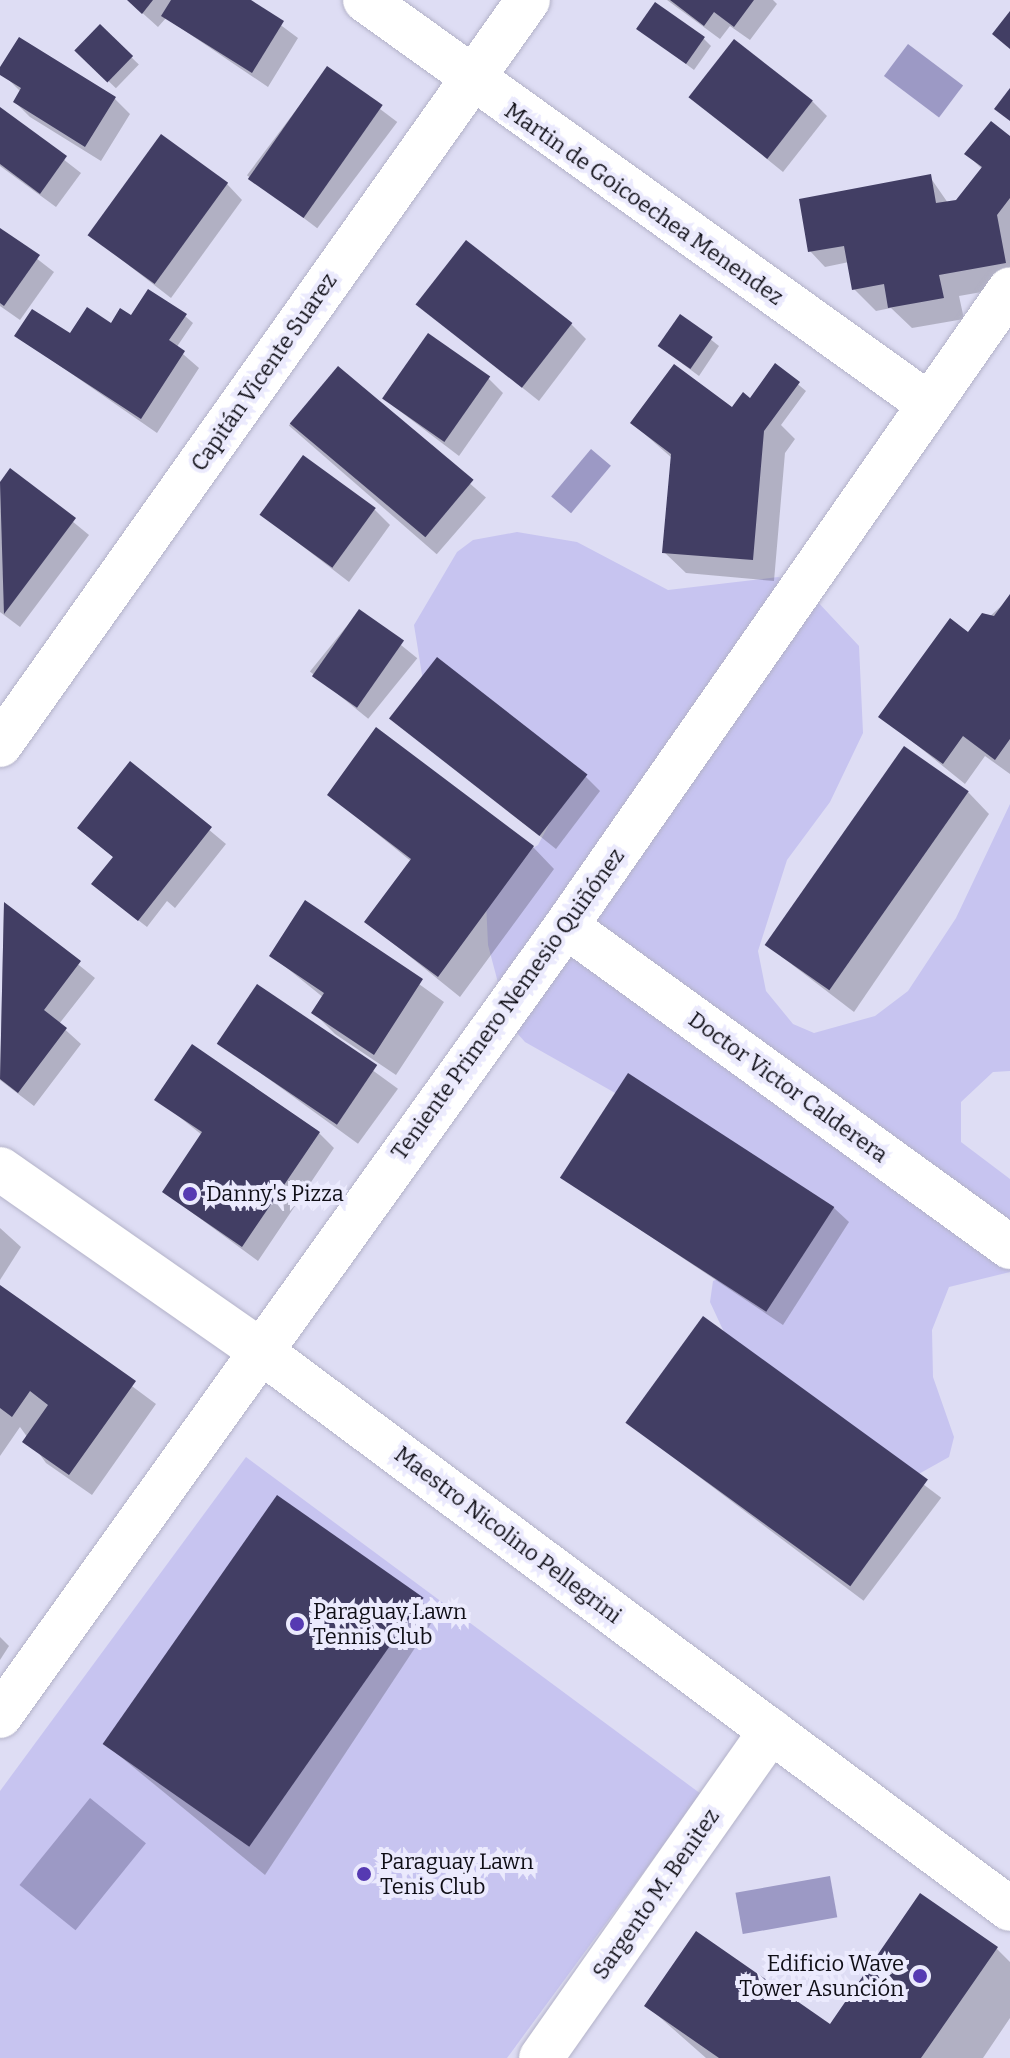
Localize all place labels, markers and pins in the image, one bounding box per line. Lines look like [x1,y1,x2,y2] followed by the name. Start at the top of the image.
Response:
[206,1181,344,1207] place label: Danny's Pizza
[181,1185,199,1203] marker: Danny's Pizza
[313,1598,467,1650] place label: Paraguay Lawn Tennis Club
[288,1615,306,1633] marker: Paraguay Lawn Tennis Club
[380,1848,534,1900] place label: Paraguay Lawn Tenis Club
[355,1865,373,1883] marker: Paraguay Lawn Tenis Club
[739,1950,904,2002] place label: Edificio Wave Tower Asunción
[911,1967,929,1985] marker: Edificio Wave Tower Asunción

